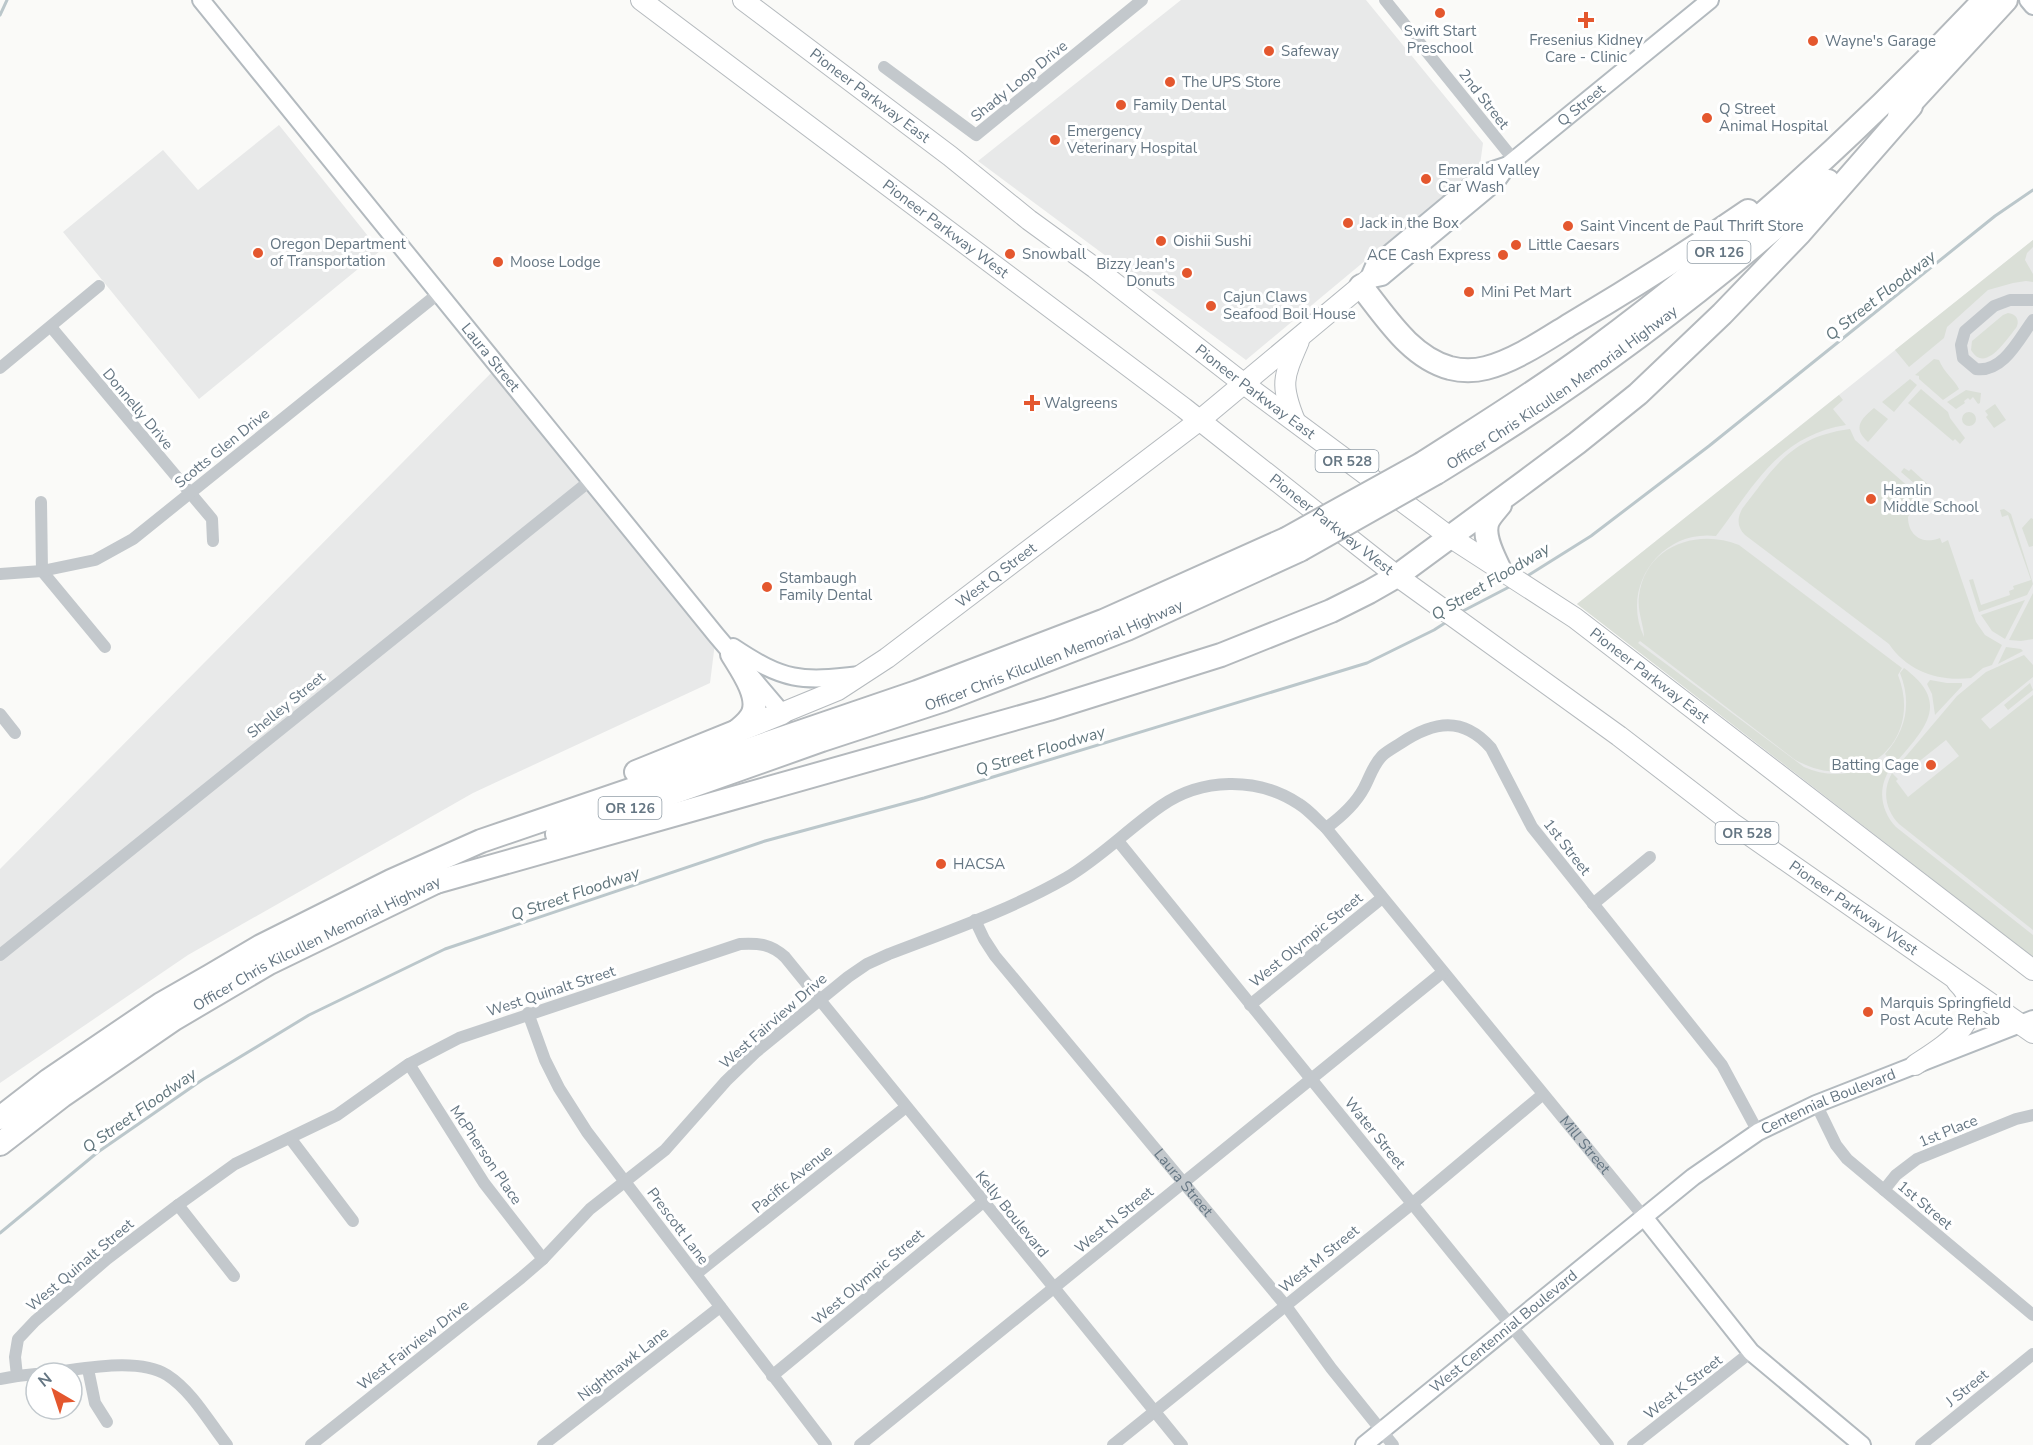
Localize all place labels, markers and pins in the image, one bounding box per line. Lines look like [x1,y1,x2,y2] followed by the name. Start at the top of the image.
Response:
[1433,6,1447,20] marker: Swift Start Preschool
[1577,11,1595,29] marker: Fresenius Kidney Care - Clinic
[1404,21,1477,58] place label: Swift Start Preschool
[1529,30,1643,67] place label: Fresenius Kidney Care - Clinic
[1825,31,1936,51] place label: Wayne's Garage
[1806,34,1820,48] marker: Wayne's Garage
[1281,41,1339,61] place label: Safeway
[1262,44,1276,58] marker: Safeway
[1182,72,1281,92] place label: The UPS Store
[1163,75,1177,89] marker: The UPS Store
[1133,95,1227,115] place label: Family Dental
[1114,98,1128,112] marker: Family Dental
[1719,99,1828,136] place label: Q Street Animal Hospital
[1700,111,1714,125] marker: Q Street Animal Hospital
[1066,121,1198,158] place label: Emergency Veterinary Hospital
[1048,133,1062,147] marker: Emergency Veterinary Hospital
[1438,160,1540,197] place label: Emerald Valley Car Wash
[1419,172,1433,186] marker: Emerald Valley Car Wash
[1359,213,1459,233] place label: Jack in the Box
[1341,216,1355,230] marker: Jack in the Box
[1580,216,1804,236] place label: Saint Vincent de Paul Thrift Store
[1561,219,1575,233] marker: Saint Vincent de Paul Thrift Store
[1173,231,1251,251] place label: Oishii Sushi
[270,234,406,271] place label: Oregon Department of Transportation
[1154,234,1168,248] marker: Oishii Sushi
[1528,235,1620,255] place label: Little Caesars
[1509,238,1523,252] marker: Little Caesars
[1022,244,1087,264] place label: Snowball
[1367,245,1491,265] place label: ACE Cash Express
[251,246,265,260] marker: Oregon Department of Transportation
[1003,247,1017,261] marker: Snowball
[1496,248,1510,262] marker: ACE Cash Express
[510,252,601,272] place label: Moose Lodge
[1096,254,1175,291] place label: Bizzy Jean's Donuts
[491,255,505,269] marker: Moose Lodge
[1180,266,1194,280] marker: Bizzy Jean's Donuts
[1481,282,1572,302] place label: Mini Pet Mart
[1462,285,1476,299] marker: Mini Pet Mart
[1223,287,1356,324] place label: Cajun Claws Seafood Boil House
[1204,299,1218,313] marker: Cajun Claws Seafood Boil House
[1044,393,1118,413] place label: Walgreens
[1025,396,1039,410] marker: Walgreens
[1883,480,1979,517] place label: Hamlin Middle School
[1864,492,1878,506] marker: Hamlin Middle School
[779,568,873,605] place label: Stambaugh Family Dental
[760,580,774,594] marker: Stambaugh Family Dental
[1831,755,1919,775] place label: Batting Cage
[1924,758,1938,772] marker: Batting Cage
[953,854,1005,874] place label: HACSA
[934,857,948,871] marker: HACSA
[1880,993,2011,1030] place label: Marquis Springfield Post Acute Rehab
[1861,1005,1875,1019] marker: Marquis Springfield Post Acute Rehab

